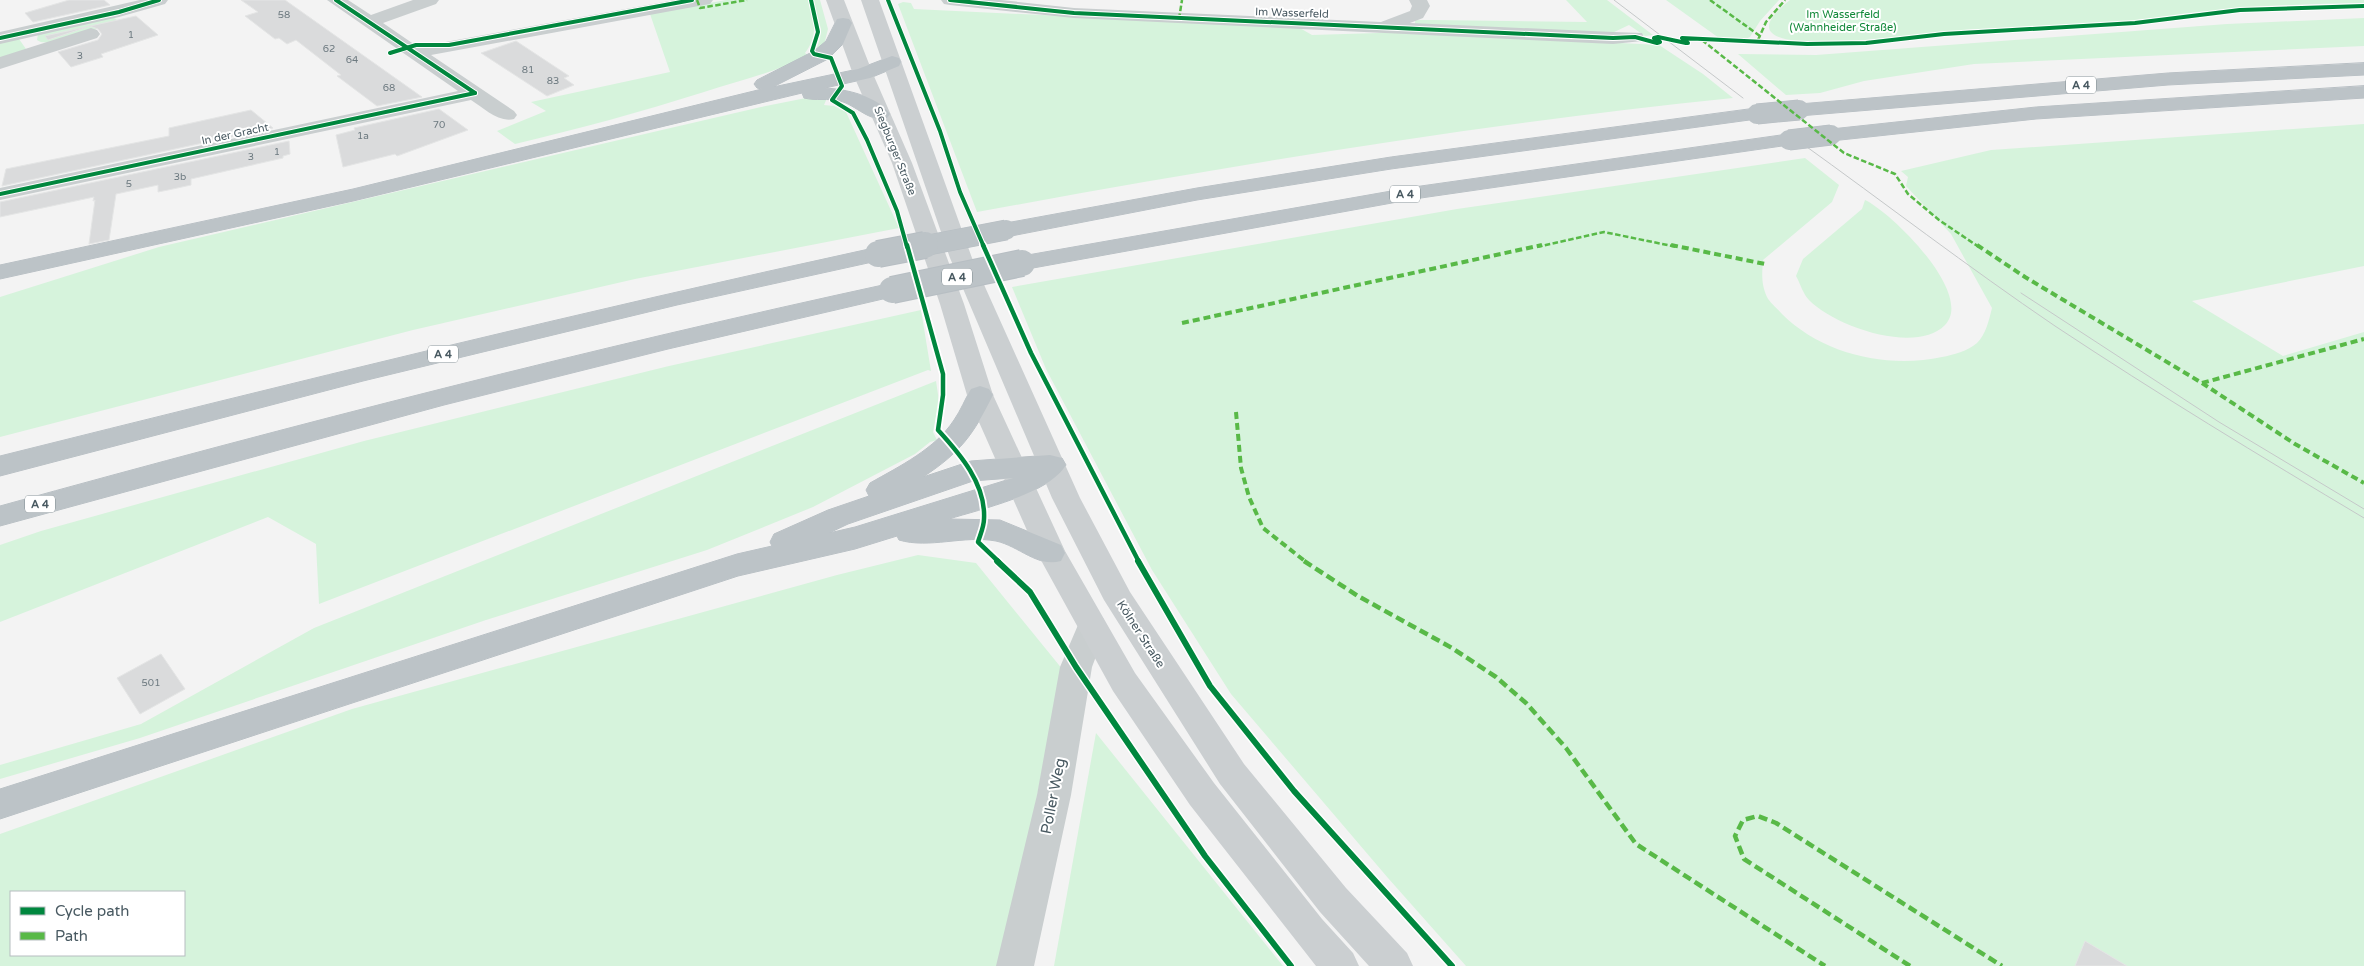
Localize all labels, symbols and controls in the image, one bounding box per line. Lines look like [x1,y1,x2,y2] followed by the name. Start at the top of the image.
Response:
[1255,5,1329,21] street label: Im Wasserfeld
[1790,8,1896,34] park label: Im Wasserfeld (Wahnheider Straße)
[278,9,290,21] house number: 58
[128,29,134,41] house number: 1
[323,43,335,55] house number: 62
[77,50,83,62] house number: 3
[346,54,358,66] house number: 64
[522,64,534,76] house number: 81
[547,75,559,87] house number: 83
[2066,76,2096,94] road number: A 4
[383,82,395,94] house number: 68
[871,105,919,197] street label: Siegburger Straße
[433,119,445,131] house number: 70
[200,121,270,147] street label: In der Gracht
[357,130,369,142] house number: 1a
[274,146,280,158] house number: 1
[248,151,254,163] house number: 3
[174,171,186,183] house number: 3b
[126,178,132,190] house number: 5
[1390,185,1420,202] road number: A 4
[942,268,972,286] road number: A 4
[428,346,458,362] road number: A 4
[25,496,55,512] road number: A 4
[1114,598,1168,670] street label: Kölner Straße
[142,677,160,689] house number: 501
[1037,756,1069,836] street label: Poller Weg
[10,891,185,956] legend
[55,902,129,920] text: Cycle path
[55,927,88,945] text: Path

